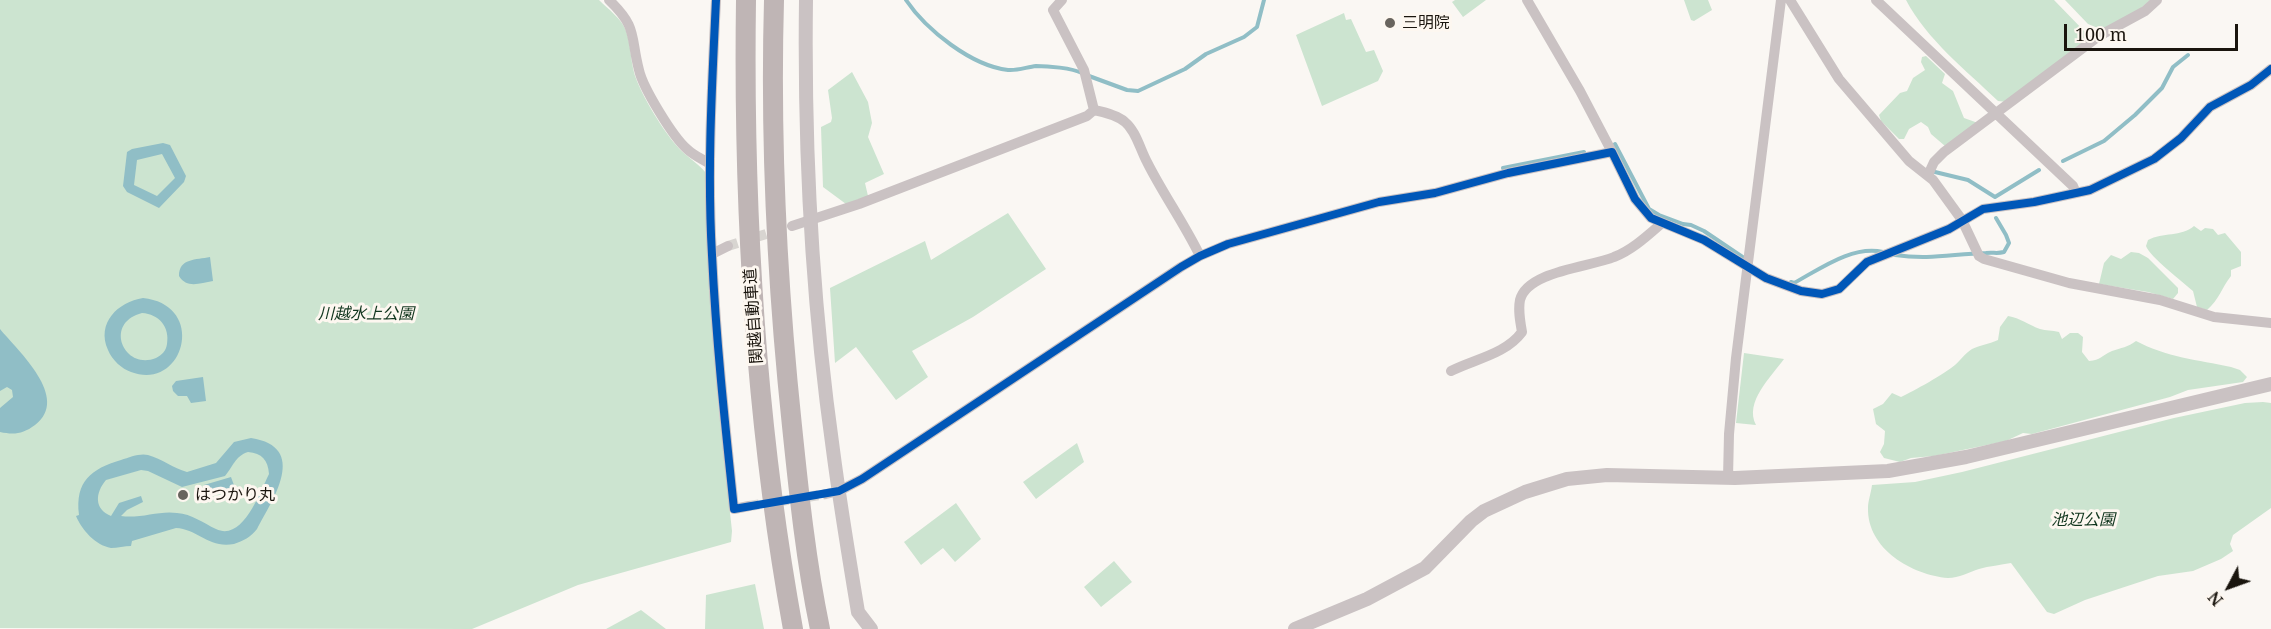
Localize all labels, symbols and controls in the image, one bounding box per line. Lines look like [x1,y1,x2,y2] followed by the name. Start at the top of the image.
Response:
[2067,12,2241,50] scale bar
[1402,13,1450,33] place label: 三明院
[1383,16,1397,30] marker: 三明院
[2075,22,2127,46] text: 100 m
[741,267,767,365] street label: 関越自動車道
[318,304,414,324] park label: 川越水上公園
[195,485,275,505] place label: はつかり丸
[176,488,190,502] marker: はつかり丸
[2051,510,2115,530] park label: 池辺公園
[2199,557,2259,617] north arrow
[2203,587,2228,611] text: N

